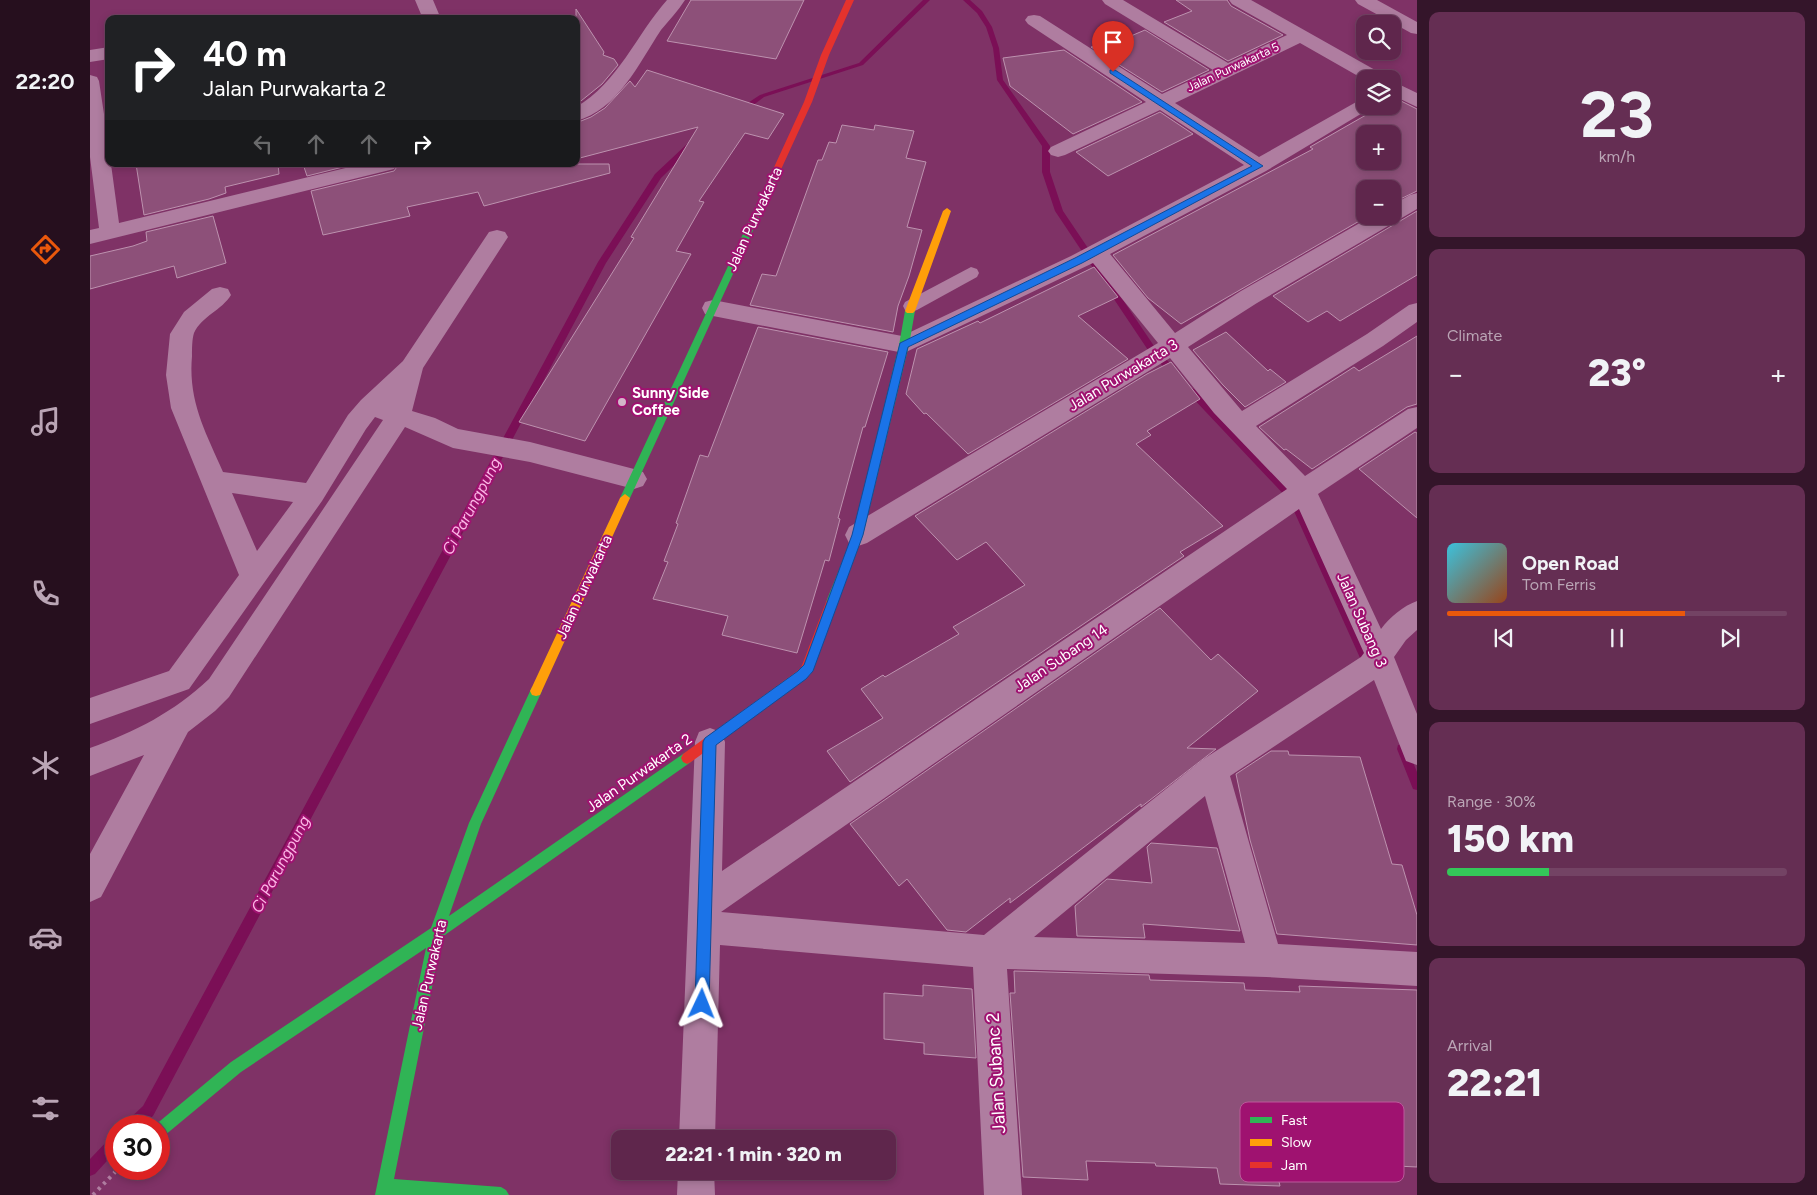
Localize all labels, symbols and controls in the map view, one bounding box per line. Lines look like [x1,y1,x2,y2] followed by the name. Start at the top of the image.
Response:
[1356,15,1401,225] map controls
[1356,15,1401,60] button: search
[1092,21,1134,72] pin
[1099,28,1127,56] icon: arrive
[203,33,287,75] text: 40 m
[120,35,185,100] icon: right
[1185,39,1281,95] street label: Jalan Purwakarta 5
[15,68,75,95] text: 22:20
[1356,70,1401,115] button: layers
[203,75,386,102] text: Jalan Purwakarta 2
[1580,75,1654,153] text: 23
[1356,125,1401,170] button: +
[249,130,277,158] icon: left
[302,130,330,158] icon: ahead
[355,130,383,158] icon: ahead
[408,130,436,158] icon: right
[1599,147,1635,166] text: km/h
[722,164,786,274] street label: Jalan Purwakarta
[1356,180,1401,225] button: −
[28,232,63,267] icon: directions
[1447,326,1502,345] text: Climate
[1065,335,1181,415] street label: Jalan Purwakarta 3
[1588,350,1646,396] text: 23°
[1447,357,1464,391] text: −
[1770,357,1787,391] text: +
[632,384,710,419] place label: Sunny Side Coffee
[616,396,628,408] marker: Sunny Side Coffee
[28,404,63,439] icon: music
[438,454,505,558] water label: Ci Parungpung
[552,532,616,642] street label: Jalan Purwakarta
[1522,552,1619,575] text: Open Road
[1333,570,1391,670] street label: Jalan Subang 3
[1522,575,1596,594] text: Tom Ferris
[28,576,63,611] icon: phone
[1011,620,1111,696] street label: Jalan Subang 14
[1490,624,1518,652] icon: previous
[1603,624,1631,652] icon: pause
[1716,624,1744,652] icon: next
[583,730,695,816] street label: Jalan Purwakarta 2
[28,748,63,783] icon: climate
[1447,792,1536,811] text: Range · 30%
[247,812,314,916] water label: Ci Parungpung
[1447,816,1574,862] text: 150 km
[408,918,450,1032] street label: Jalan Purwakarta
[28,920,63,955] icon: car
[675,977,727,1029] position arrow
[982,1012,1010,1134] street label: Jalan Subanc 2
[1447,1036,1492,1055] text: Arrival
[1447,1060,1543,1106] text: 22:21
[28,1091,63,1126] icon: filters
[1240,1102,1404,1182] legend
[1281,1112,1307,1129] text: Fast
[105,1115,170,1180] speed limit sign: 30
[1281,1134,1312,1151] text: Slow
[665,1143,842,1166] text: 22:21 · 1 min · 320 m
[1281,1157,1307,1174] text: Jam

